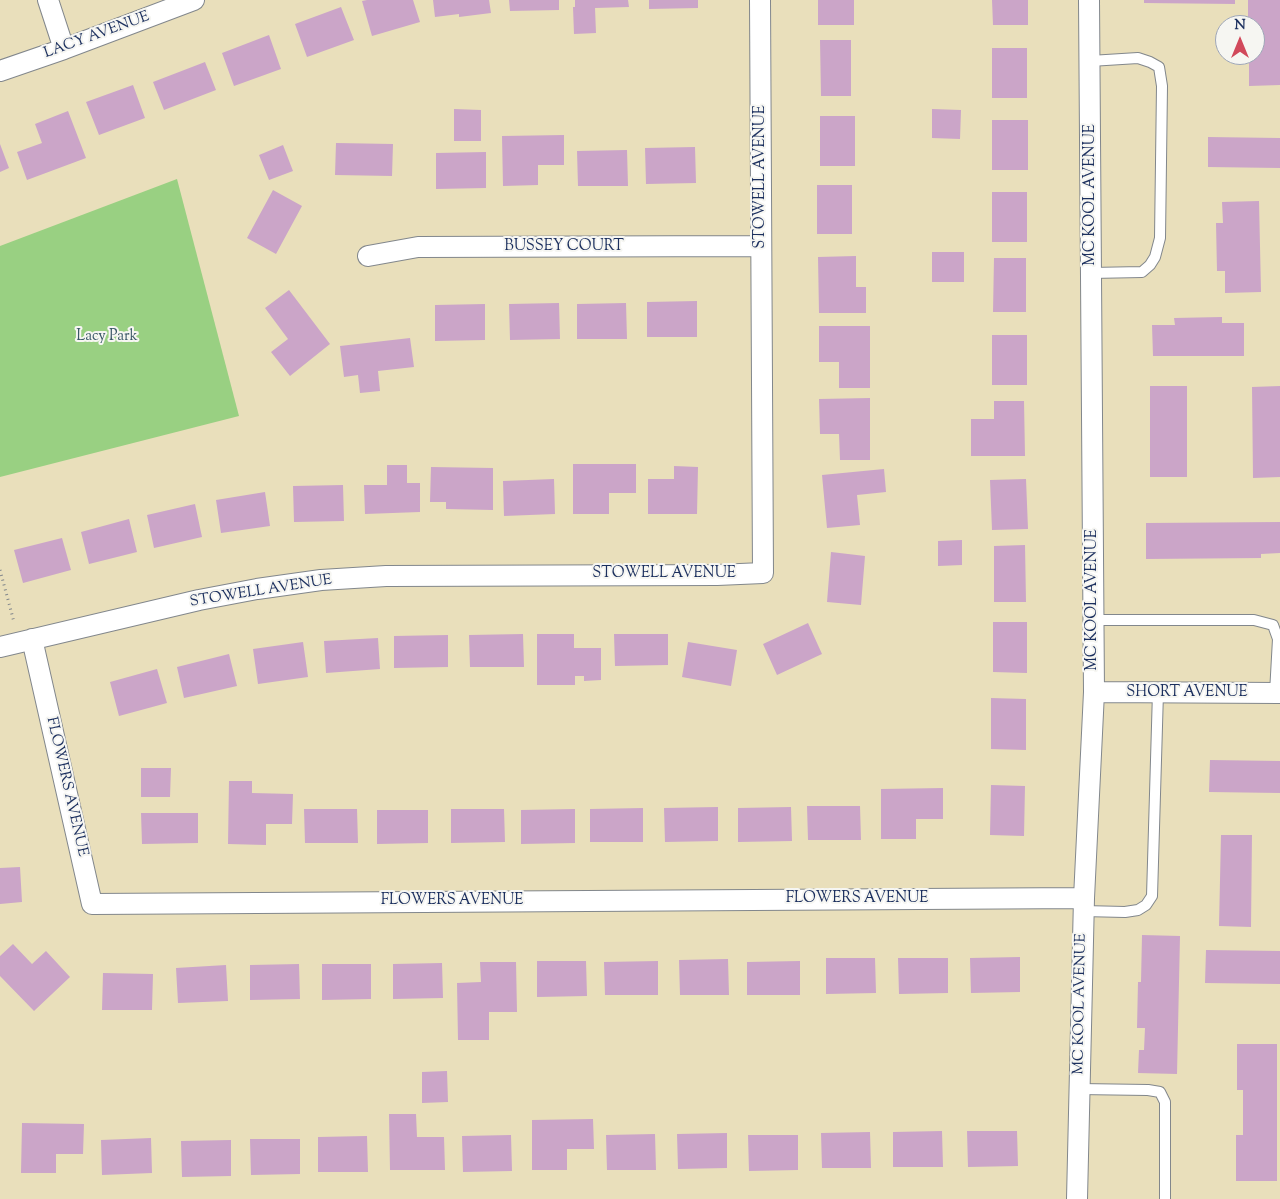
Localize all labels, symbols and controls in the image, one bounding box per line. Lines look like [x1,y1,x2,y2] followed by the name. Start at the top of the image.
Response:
[42,9,152,63] street label: LACY AVENUE
[1215,15,1265,65] north arrow
[1234,16,1246,36] text: N
[752,105,770,249] street label: STOWELL AVENUE
[1082,124,1100,266] street label: MC KOOL AVENUE
[504,238,624,256] street label: BUSSEY COURT
[76,328,138,346] park label: Lacy Park
[1084,529,1102,671] street label: MC KOOL AVENUE
[592,565,736,583] street label: STOWELL AVENUE
[189,572,333,612] street label: STOWELL AVENUE
[1126,684,1248,702] street label: SHORT AVENUE
[41,715,91,859] street label: FLOWERS AVENUE
[786,890,928,908] street label: FLOWERS AVENUE
[381,892,523,910] street label: FLOWERS AVENUE
[1071,933,1091,1075] street label: MC KOOL AVENUE

